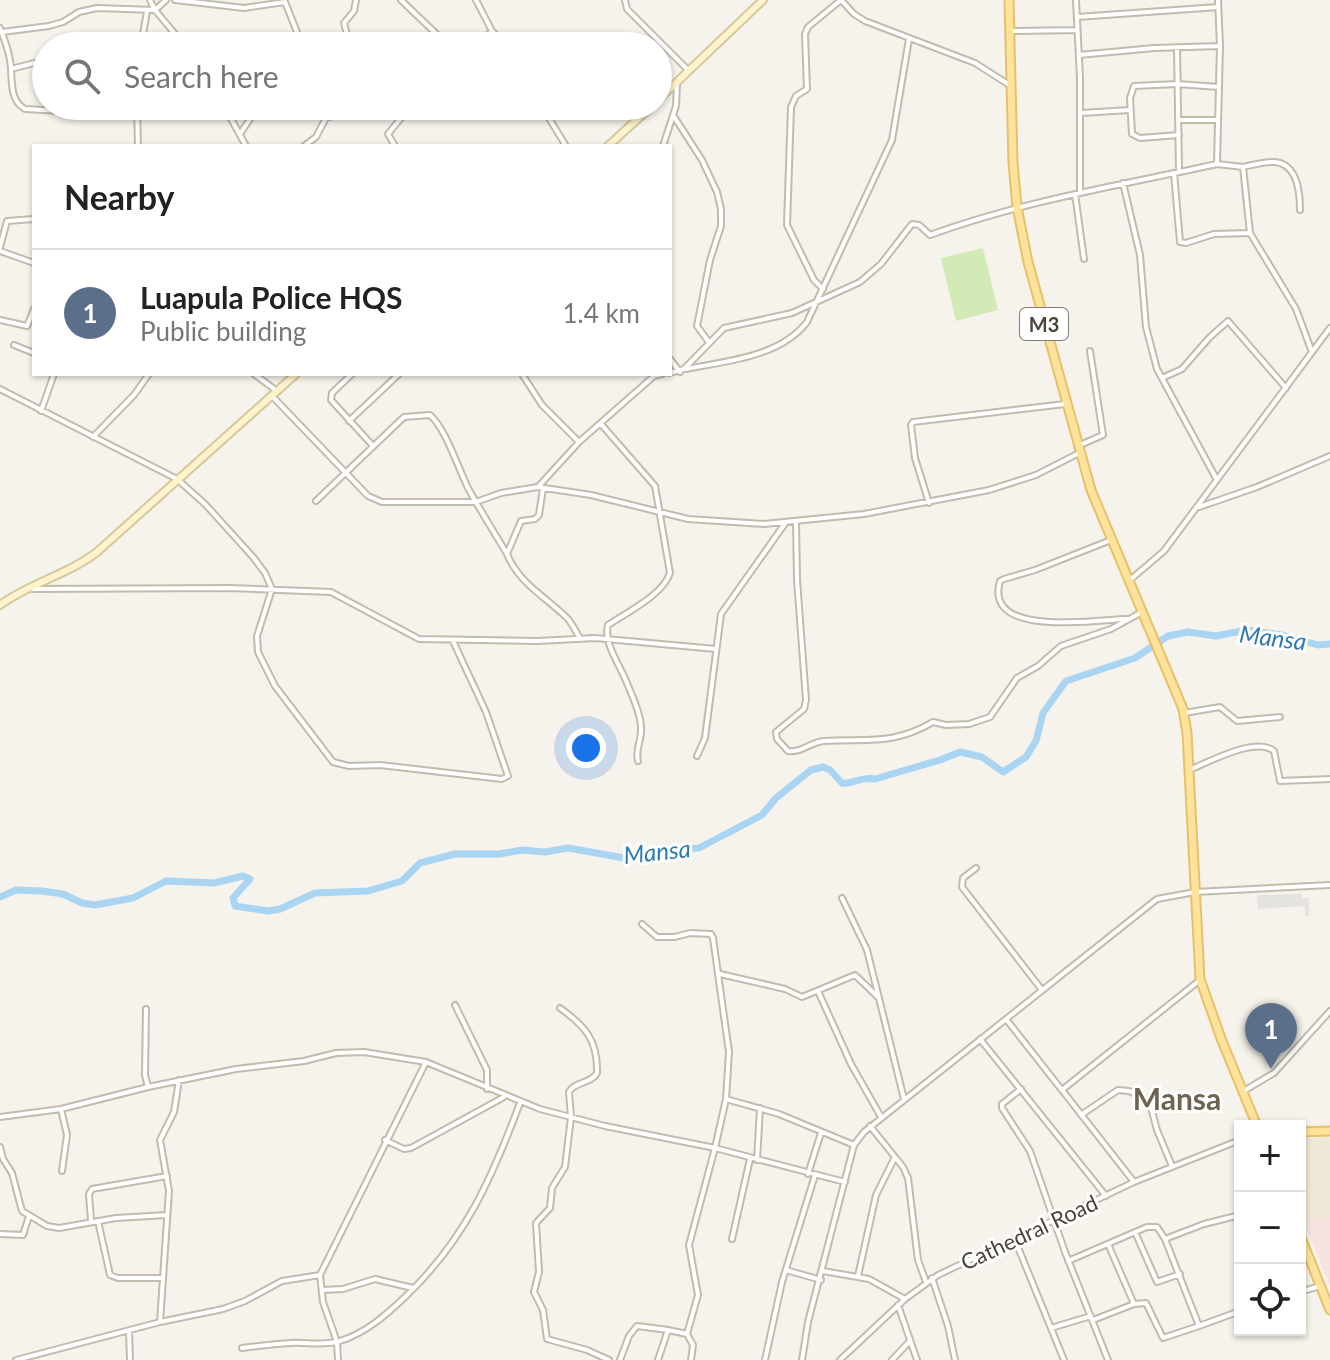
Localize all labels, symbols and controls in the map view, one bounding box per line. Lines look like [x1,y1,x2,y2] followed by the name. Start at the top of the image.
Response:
[32,32,672,120] search box
[60,54,104,98] icon: search
[124,58,279,94] text: Search here
[64,176,175,217] text: Nearby
[140,279,403,315] text: Luapula Police HQS
[82,297,98,329] text: 1
[562,297,640,329] text: 1.4 km
[1020,308,1068,340] road number: M3
[140,315,306,347] text: Public building
[1238,619,1308,655] water label: Mansa
[566,728,606,768] your location
[622,833,692,869] water label: Mansa
[1245,1003,1297,1069] pin: 1
[1133,1080,1221,1116] district label: Mansa
[1234,1120,1306,1336] map controls
[1234,1120,1306,1192] button: +
[956,1188,1102,1276] street label: Cathedral Road
[1234,1192,1306,1264] button: −
[1234,1264,1306,1336] button: locate

